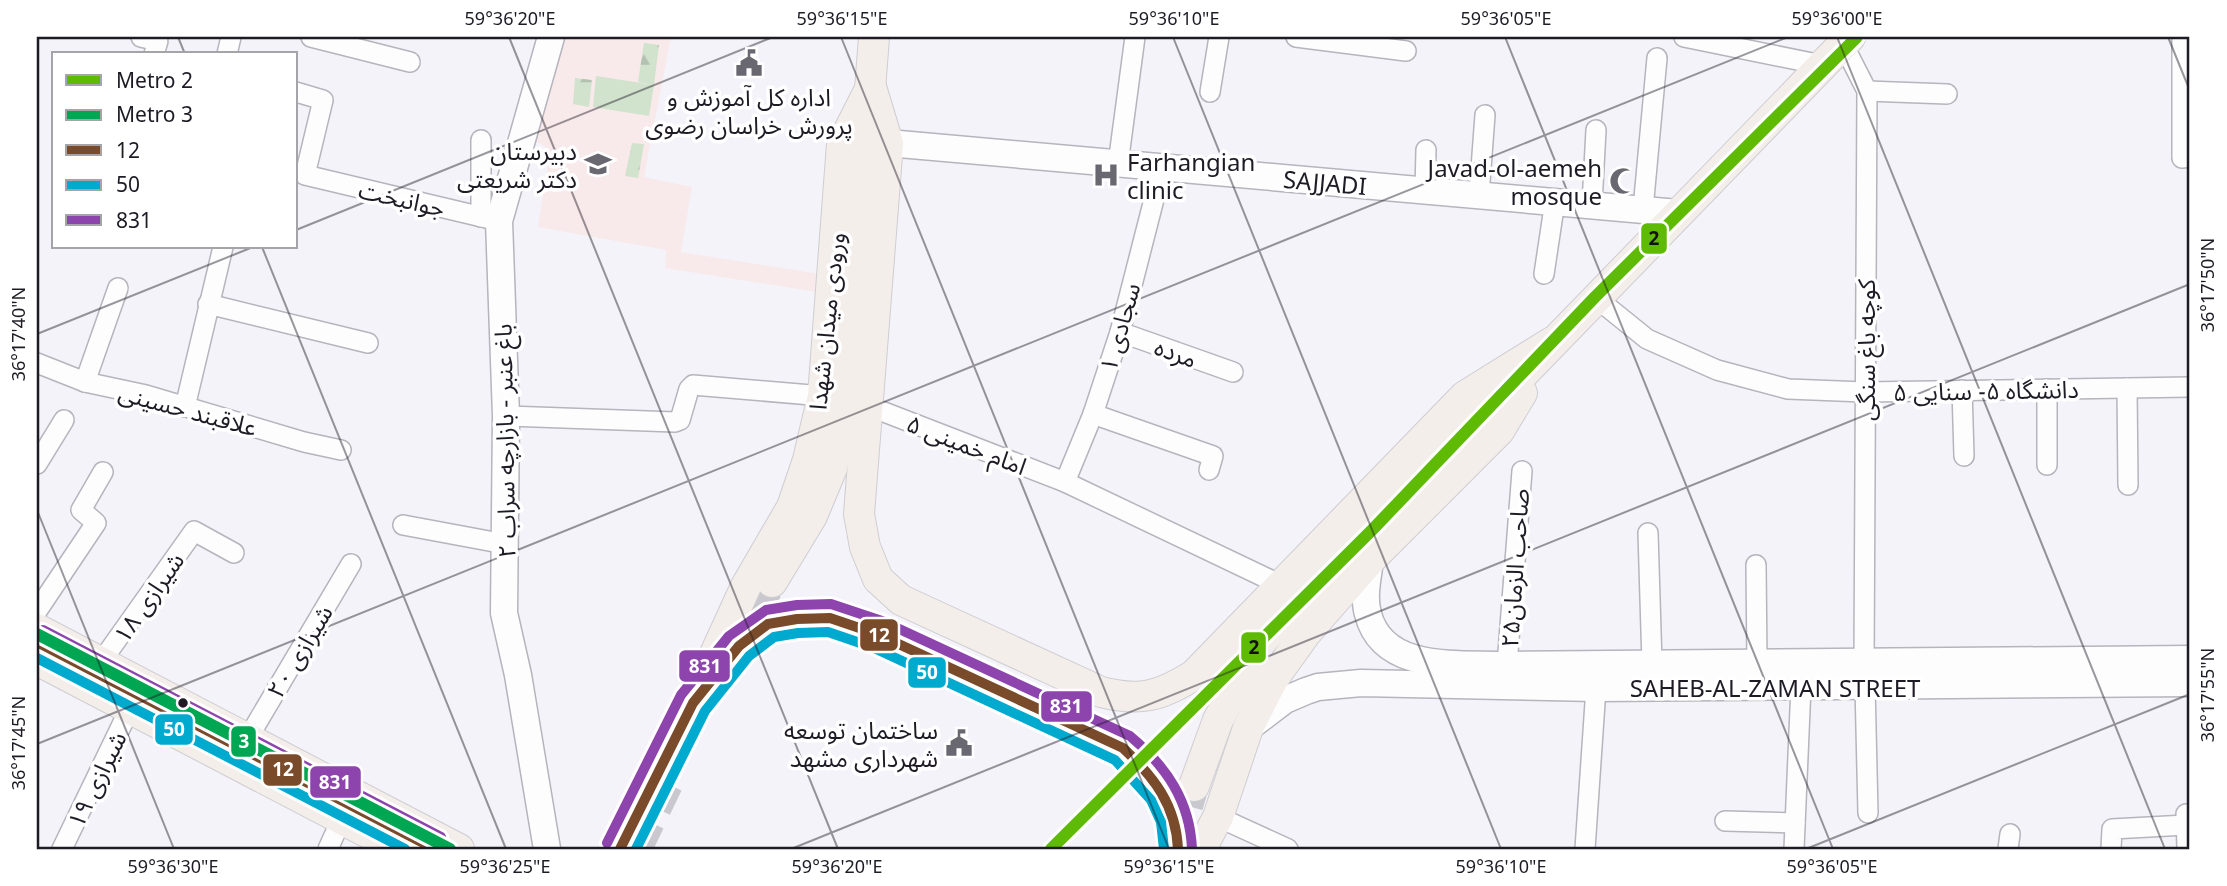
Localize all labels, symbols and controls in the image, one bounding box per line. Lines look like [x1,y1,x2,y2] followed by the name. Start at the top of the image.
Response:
[465,6,555,30] text: 59°36'20"E
[797,6,887,30] text: 59°36'15"E
[1129,6,1219,30] text: 59°36'10"E
[1461,6,1551,30] text: 59°36'05"E
[1792,6,1882,30] text: 59°36'00"E
[734,48,764,78] public building icon: اداره کل آموزش و پرورش خراسان رضوی
[52,52,298,248] legend
[116,66,193,94] text: Metro 2
[645,80,853,141] place label: اداره کل آموزش و پرورش خراسان رضوی
[116,100,193,128] text: Metro 3
[457,134,577,195] place label: دبیرستان دکتر شریعتی
[116,136,140,164] text: 12
[1127,145,1255,206] place label: Farhangian clinic
[583,149,613,179] school or university icon: دبیرستان دکتر شریعتی
[1426,151,1602,212] place label: Javad-ol-aemeh mosque
[1091,160,1121,190] hospital icon: Farhangian clinic
[1282,162,1368,202] street label: SAJJADI
[1608,166,1638,196] mosque icon: Javad-ol-aemeh mosque
[116,170,140,198] text: 50
[356,172,448,224] street label: جوانبخت
[116,206,152,234] text: 831
[1640,222,1668,255] line badge: 2
[1649,225,1660,251] text: 2
[800,231,852,411] street label: ورودی میدان شهدا
[2195,238,2219,332] text: 36°17'50"N
[1849,278,1884,421] street label: کوچه باغ سنگی
[1091,279,1147,375] street label: سجادی ۱
[6,287,30,381] text: 36°17'40"N
[485,323,525,559] street label: باغ عنبر - بازارچه سراب ۲
[1150,329,1202,375] street label: مرده
[1893,372,2079,408] street label: دانشگاه ۵- سنایی ۵
[115,375,261,443] street label: علاقبند حسینی
[901,406,1032,485] street label: امام خمینی ۵
[1492,487,1536,649] street label: صاحب الزمان۲۵
[105,545,191,649] street label: شیرازی ۱۸
[258,598,340,704] street label: شیرازی ۲۰
[859,618,899,652] line badge: 12
[868,622,890,648] text: 12
[1240,631,1267,664] line badge: 2
[1249,634,1260,660] text: 2
[2195,648,2219,742] text: 36°17'55"N
[678,649,731,683] line badge: 831
[689,653,721,679] text: 831
[907,656,947,689] line badge: 50
[916,659,938,685] text: 50
[1630,671,1921,704] street label: SAHEB-AL-ZAMAN STREET
[1040,690,1093,723] line badge: 831
[1050,693,1082,719] text: 831
[6,696,30,790] text: 36°17'45"N
[176,696,190,710] unlabelled marker
[154,713,194,746] line badge: 50
[784,713,938,774] place label: ساختمان توسعه شهرداری مشهد
[163,716,185,742] text: 50
[59,725,133,833] street label: شیرازی ۱۹
[230,725,257,758] line badge: 3
[239,728,250,754] text: 3
[944,728,974,758] public building icon: ساختمان توسعه شهرداری مشهد
[262,753,303,787] line badge: 12
[272,756,294,782] text: 12
[309,765,362,799] line badge: 831
[319,769,351,795] text: 831
[128,854,218,878] text: 59°36'30"E
[460,854,550,878] text: 59°36'25"E
[792,854,882,878] text: 59°36'20"E
[1124,854,1214,878] text: 59°36'15"E
[1456,854,1546,878] text: 59°36'10"E
[1787,854,1877,878] text: 59°36'05"E

